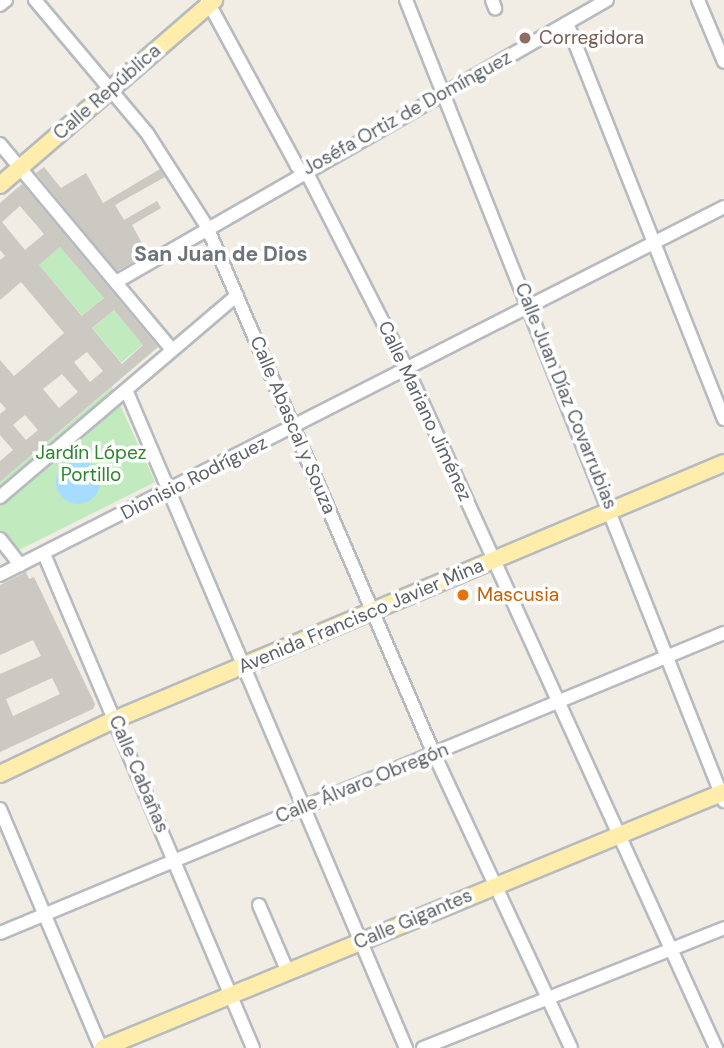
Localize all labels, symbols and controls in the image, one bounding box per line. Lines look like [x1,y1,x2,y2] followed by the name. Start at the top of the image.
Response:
[539,27,644,49] place label: Corregidora
[517,30,533,46] marker: Corregidora
[49,39,165,145] street label: Calle República
[299,46,515,180] street label: Joséfa Ortiz de Domínguez
[134,241,308,267] district label: San Juan de Dios
[510,280,622,512] street label: Calle Juan Díaz Covarrubias
[373,317,477,505] street label: Calle Mariano Jiménez
[245,333,341,517] street label: Calle Abascal y Souza
[117,431,271,525] street label: Dionisio Rodríguez
[36,442,146,486] park label: Jardín López Portillo
[235,554,487,678] street label: Avenida Francisco Javier Mina
[477,584,559,606] place label: Mascusia
[455,587,471,603] marker: Mascusia
[104,712,174,836] street label: Calle Cabañas
[272,738,452,828] street label: Calle Álvaro Obregón
[350,884,476,954] street label: Calle Gigantes

